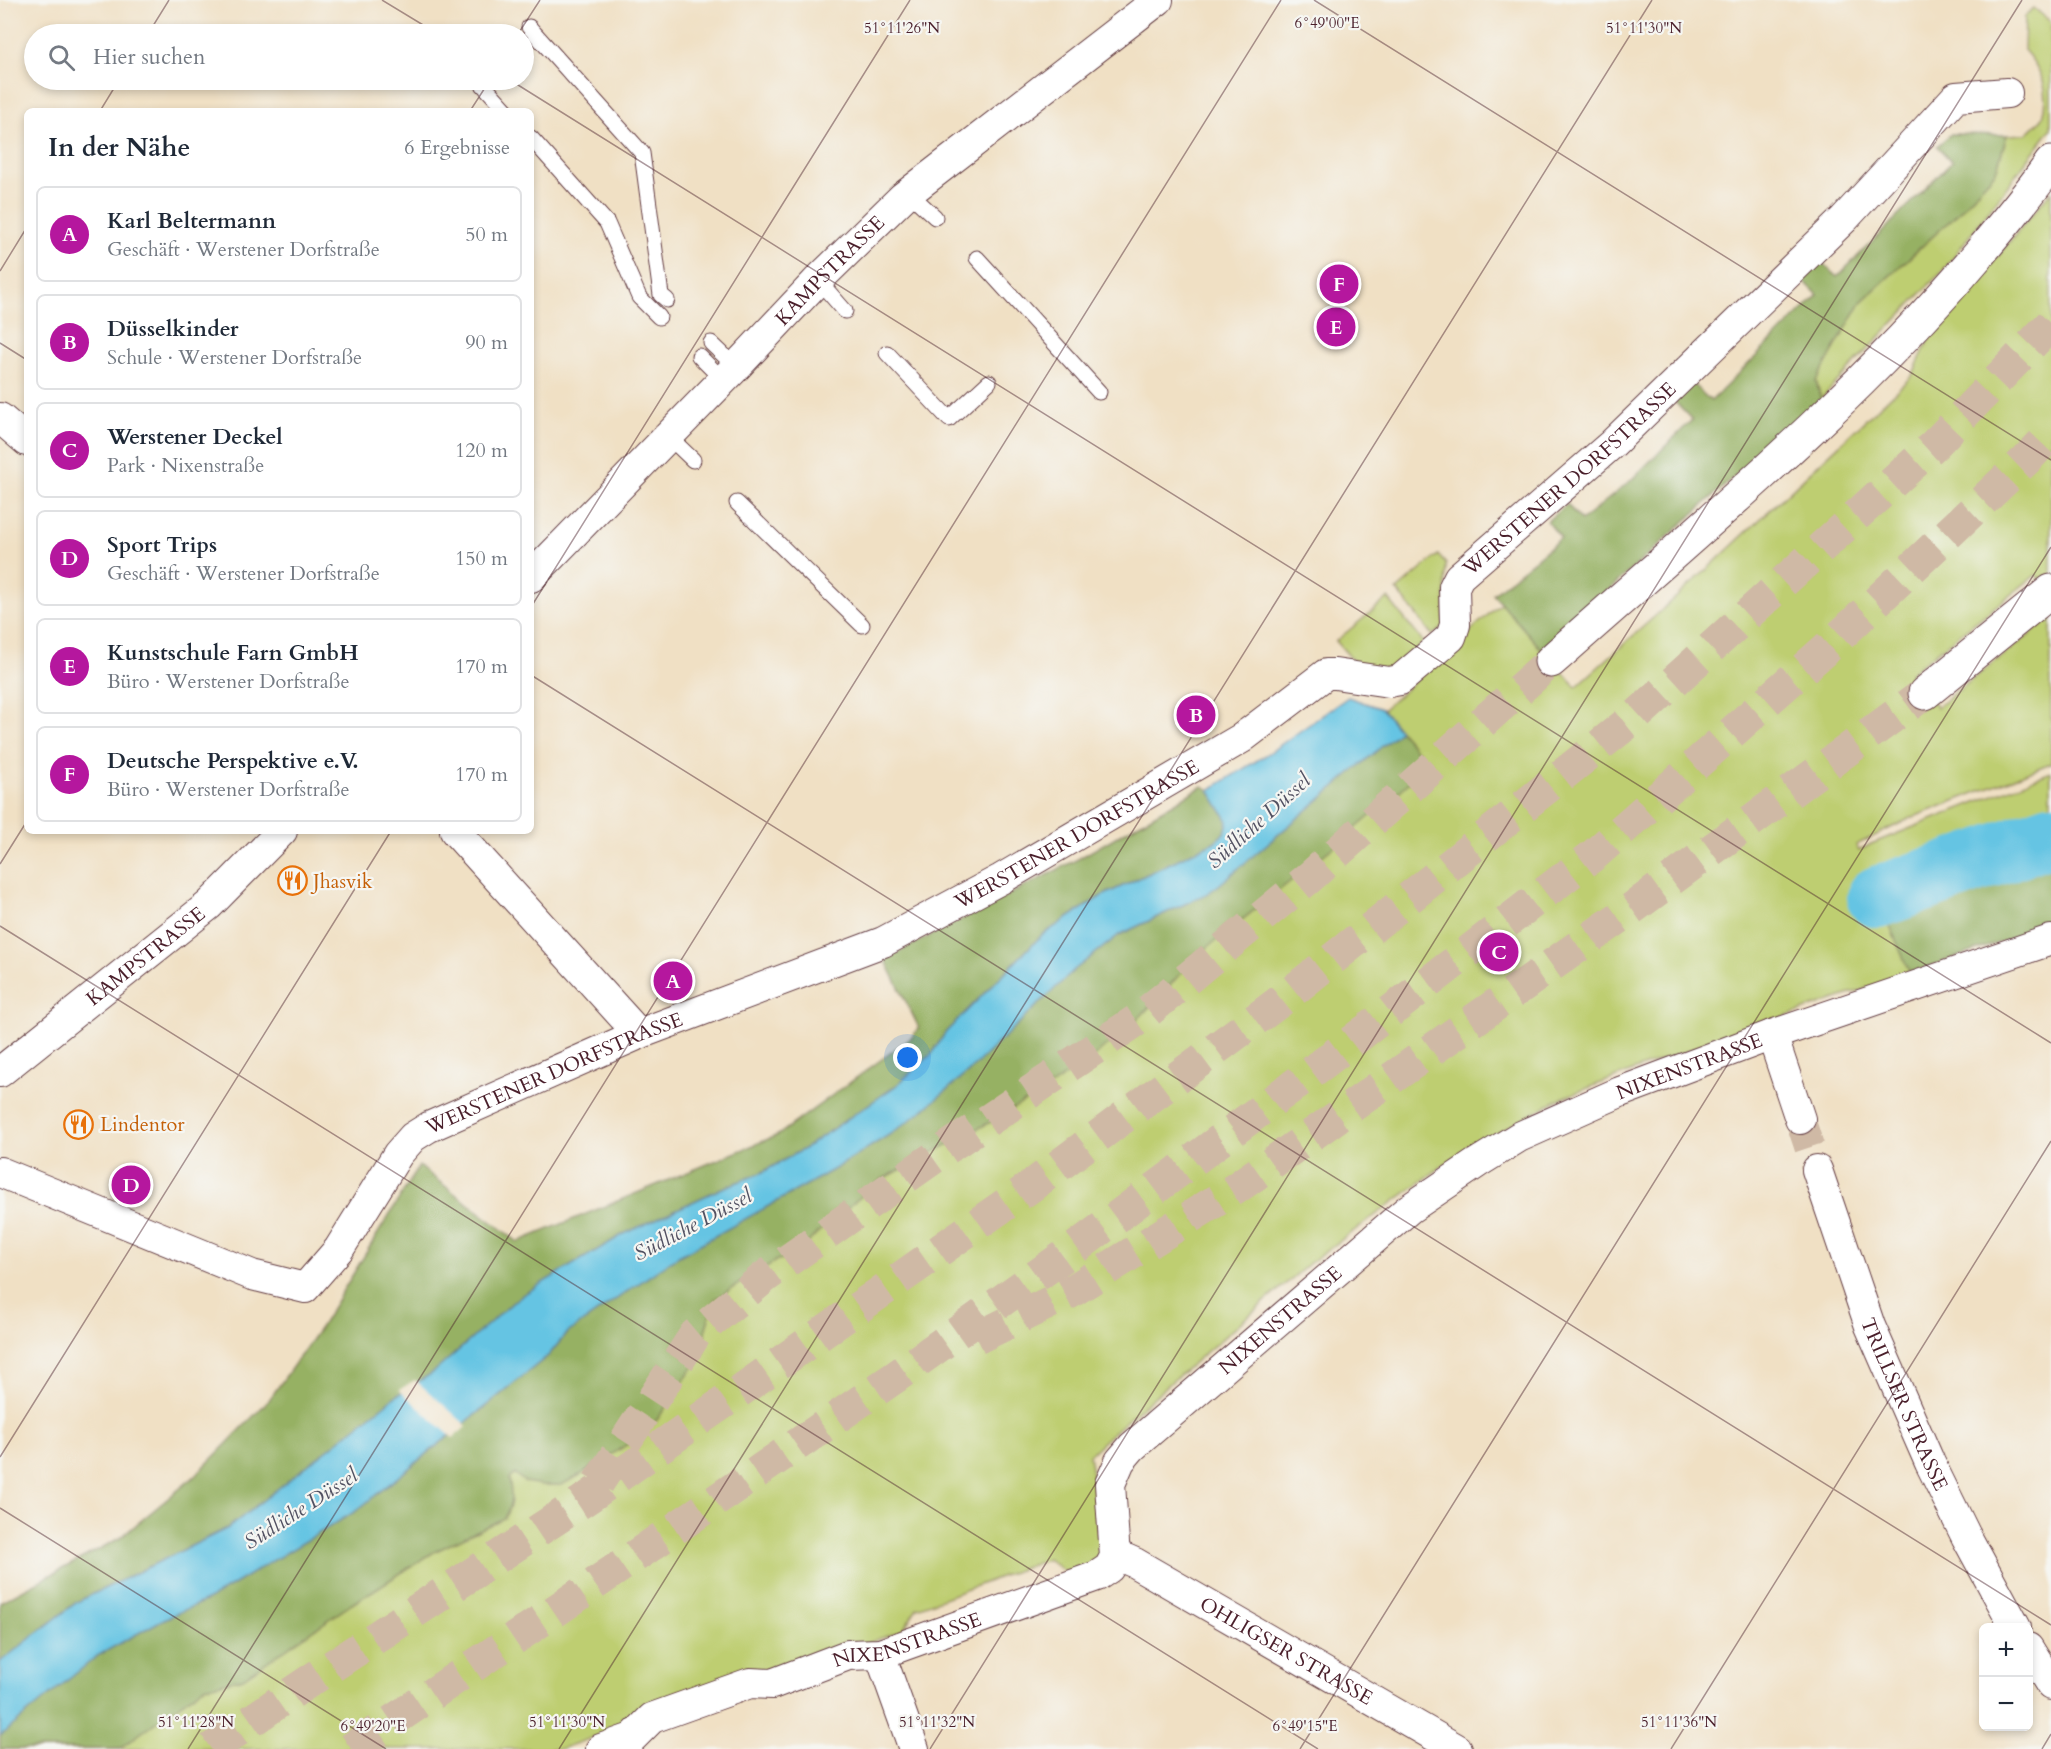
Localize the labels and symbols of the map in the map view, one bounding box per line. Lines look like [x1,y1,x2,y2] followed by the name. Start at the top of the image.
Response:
[1295,13,1359,33] text: 6°49'00"E
[864,18,940,38] text: 51°11'26"N
[1606,18,1682,38] text: 51°11'30"N
[769,209,890,331] street label: KAMPSTRASSE
[1320,262,1358,306] pin: F
[1316,304,1356,350] pin: E
[1456,376,1682,582] street label: WERSTENER DORFSTRASSE
[1176,692,1216,738] pin: B
[949,753,1204,915] street label: WERSTENER DORFSTRASSE
[1201,766,1318,875] water label: Südliche Düssel
[276,865,308,897] restaurant icon: Jhasvik
[310,868,373,895] place label: Jhasvik
[80,900,210,1012] street label: KAMPSTRASSE
[1480,930,1518,974] pin: C
[654,958,692,1004] pin: A
[420,1005,686,1141] street label: WERSTENER DORFSTRASSE
[1612,1026,1766,1106] street label: NIXENSTRASSE
[893,1043,922,1072] your location
[63,1108,95,1140] restaurant icon: Lindentor
[100,1111,185,1138] place label: Lindentor
[112,1162,150,1208] pin: D
[629,1181,759,1268] water label: Südliche Düssel
[1213,1259,1347,1380] street label: NIXENSTRASSE
[1855,1314,1955,1495] street label: TRILLSER STRASSE
[238,1461,365,1557] water label: Südliche Düssel
[1195,1590,1378,1711] street label: OHLIGSER STRASSE
[828,1605,985,1673] street label: NIXENSTRASSE
[158,1712,234,1732] text: 51°11'28"N
[529,1712,605,1732] text: 51°11'30"N
[899,1712,975,1732] text: 51°11'32"N
[1641,1712,1717,1732] text: 51°11'36"N
[341,1716,405,1736] text: 6°49'20"E
[1273,1716,1337,1736] text: 6°49'15"E

